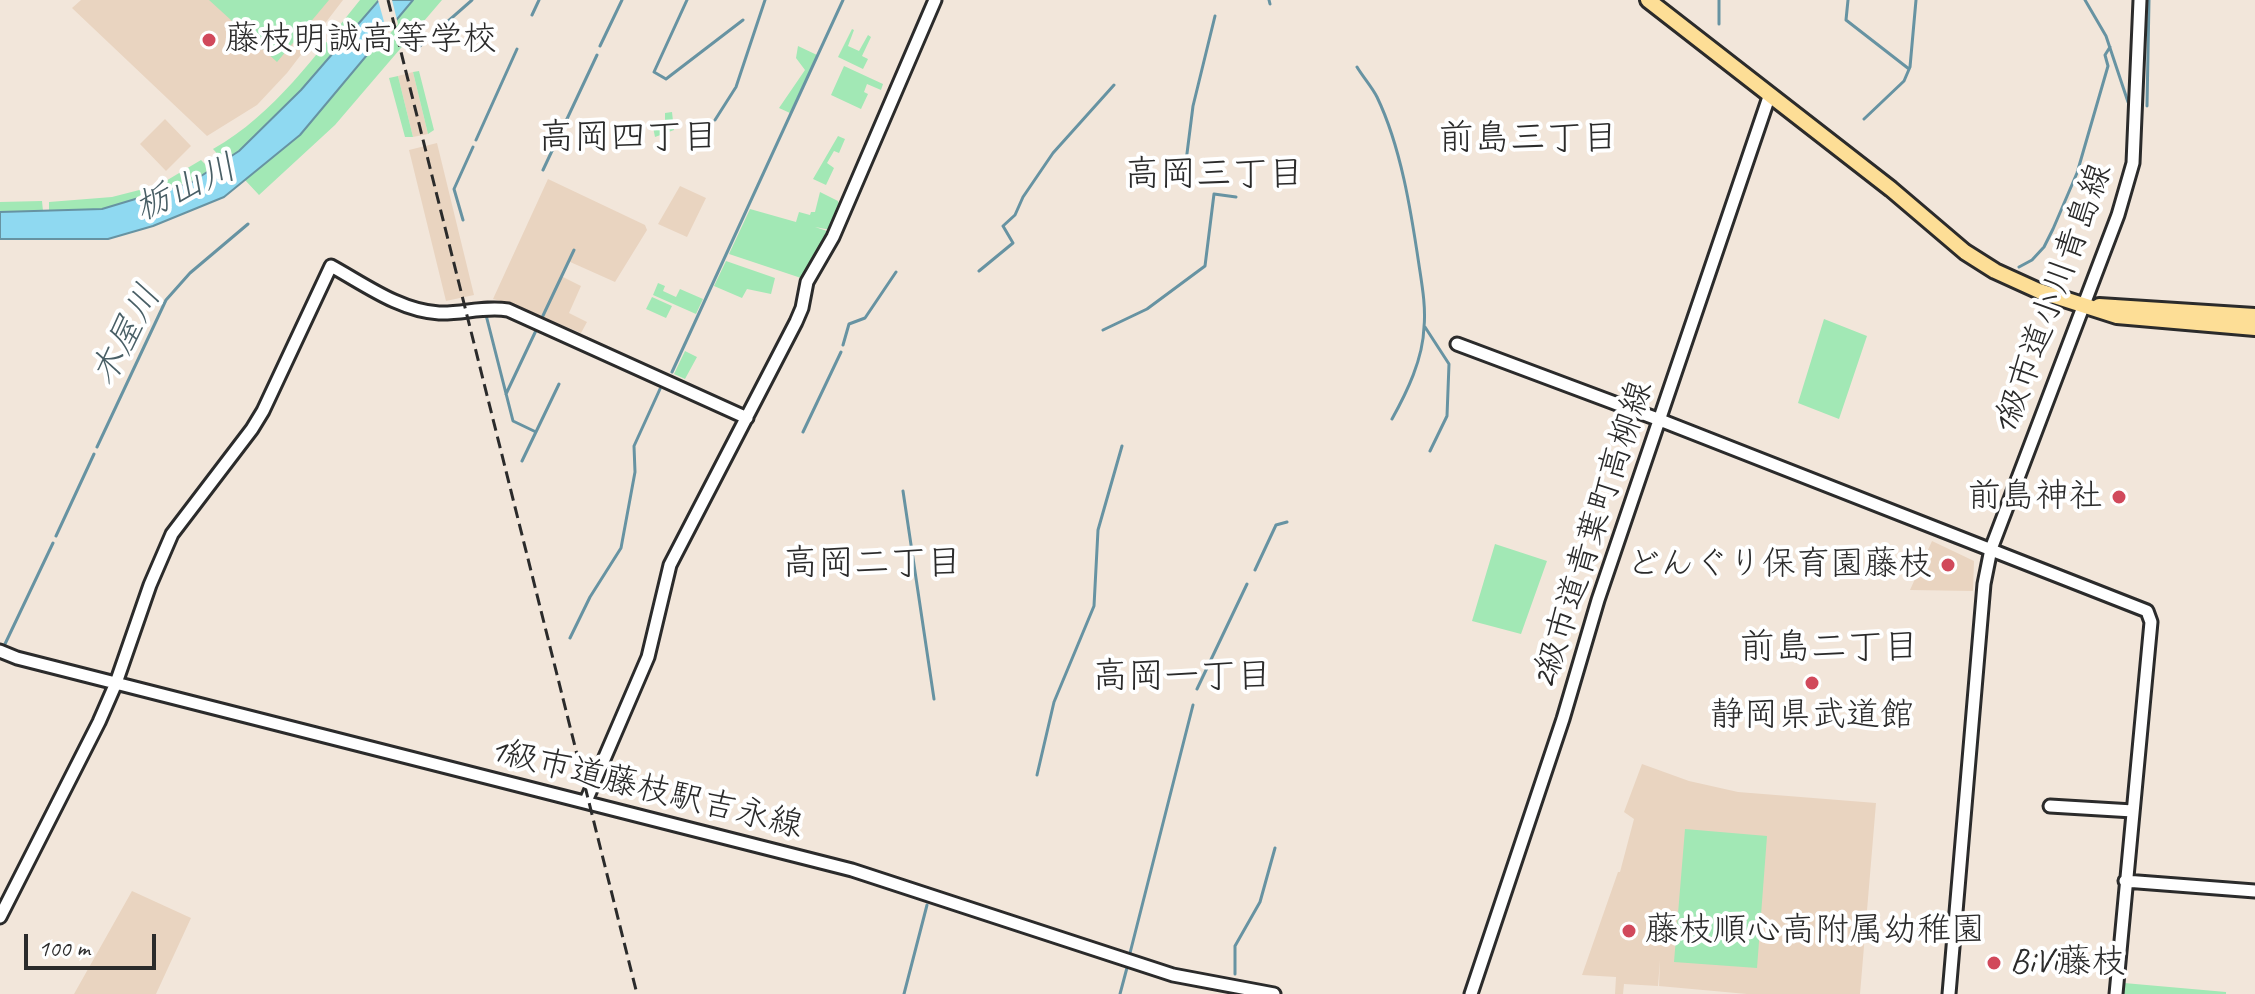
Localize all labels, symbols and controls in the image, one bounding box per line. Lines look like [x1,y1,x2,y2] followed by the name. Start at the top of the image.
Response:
[225,20,497,60] place label: 藤枝明誠高等学校
[200,31,218,49] marker: 藤枝明誠高等学校
[538,117,718,161] district label: 高岡四丁目
[1438,118,1618,162] district label: 前島三丁目
[128,147,244,231] water label: 栃山川
[1124,154,1304,198] district label: 高岡三丁目
[1985,158,2121,442] street label: 1級市道小川青島線
[83,278,171,394] water label: 木屋川
[1524,376,1662,694] street label: 2級市道青葉町高柳線
[1967,477,2103,517] place label: 前島神社
[2110,488,2128,506] marker: 前島神社
[782,543,962,587] district label: 高岡二丁目
[1626,545,1932,585] place label: どんぐり保育園藤枝
[1939,556,1957,574] marker: どんぐり保育園藤枝
[1739,627,1919,671] district label: 前島二丁目
[1092,656,1272,700] district label: 高岡一丁目
[1803,674,1821,692] marker: 静岡県武道館
[1710,696,1914,736] place label: 静岡県武道館
[485,730,807,848] street label: 1級市道藤枝駅吉永線
[1645,911,1985,951] place label: 藤枝順心高附属幼稚園
[28,918,160,968] scale bar
[1620,922,1638,940] marker: 藤枝順心高附属幼稚園
[38,933,90,963] text: 100 m
[2010,943,2125,983] place label: BiVi藤枝
[1985,954,2003,972] marker: BiVi藤枝

